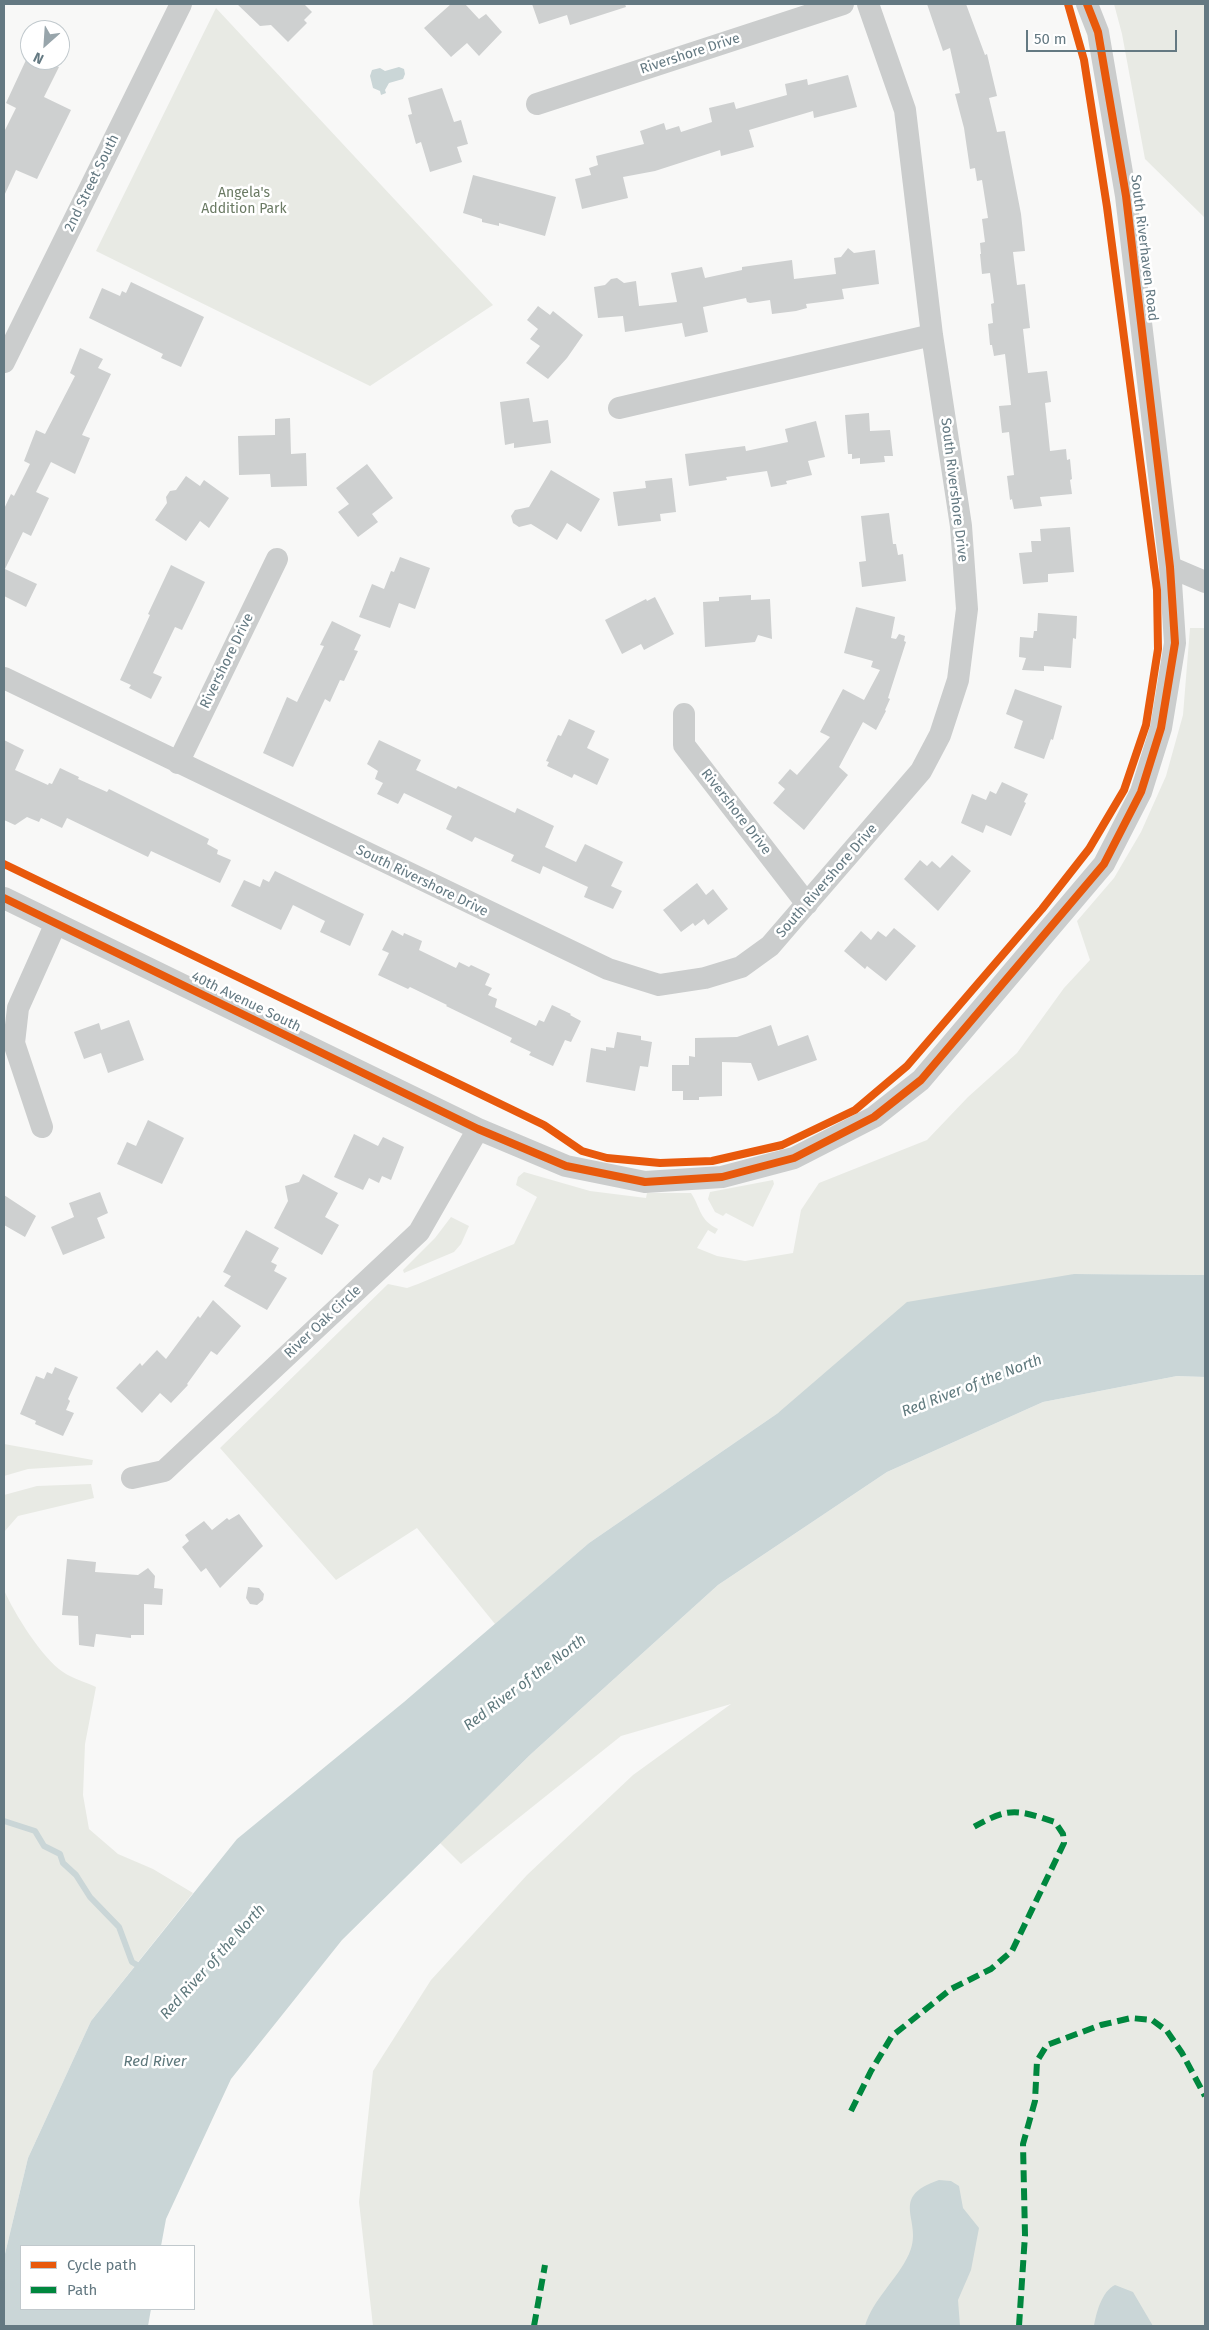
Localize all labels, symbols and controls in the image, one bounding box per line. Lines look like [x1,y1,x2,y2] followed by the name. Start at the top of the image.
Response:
[20,20,70,70] north arrow
[1029,20,1180,52] scale bar
[638,30,742,78] street label: Rivershore Drive
[1034,30,1067,48] text: 50 m
[31,48,47,68] text: N
[61,132,123,234] street label: 2nd Street South
[1127,174,1161,322] street label: South Riverhaven Road
[201,185,287,218] park label: Angela's Addition Park
[937,417,971,563] street label: South Rivershore Drive
[197,611,257,711] street label: Rivershore Drive
[697,766,775,858] street label: Rivershore Drive
[773,821,881,941] street label: South Rivershore Drive
[353,842,491,920] street label: South Rivershore Drive
[189,968,303,1036] street label: 40th Avenue South
[281,1282,365,1362] street label: River Oak Circle
[899,1351,1045,1421] water label: Red River of the North
[460,1631,590,1735] water label: Red River of the North
[157,1901,269,2023] water label: Red River of the North
[124,2053,186,2071] water label: Red River
[20,2245,195,2310] legend
[67,2256,137,2274] text: Cycle path
[67,2281,97,2299] text: Path

